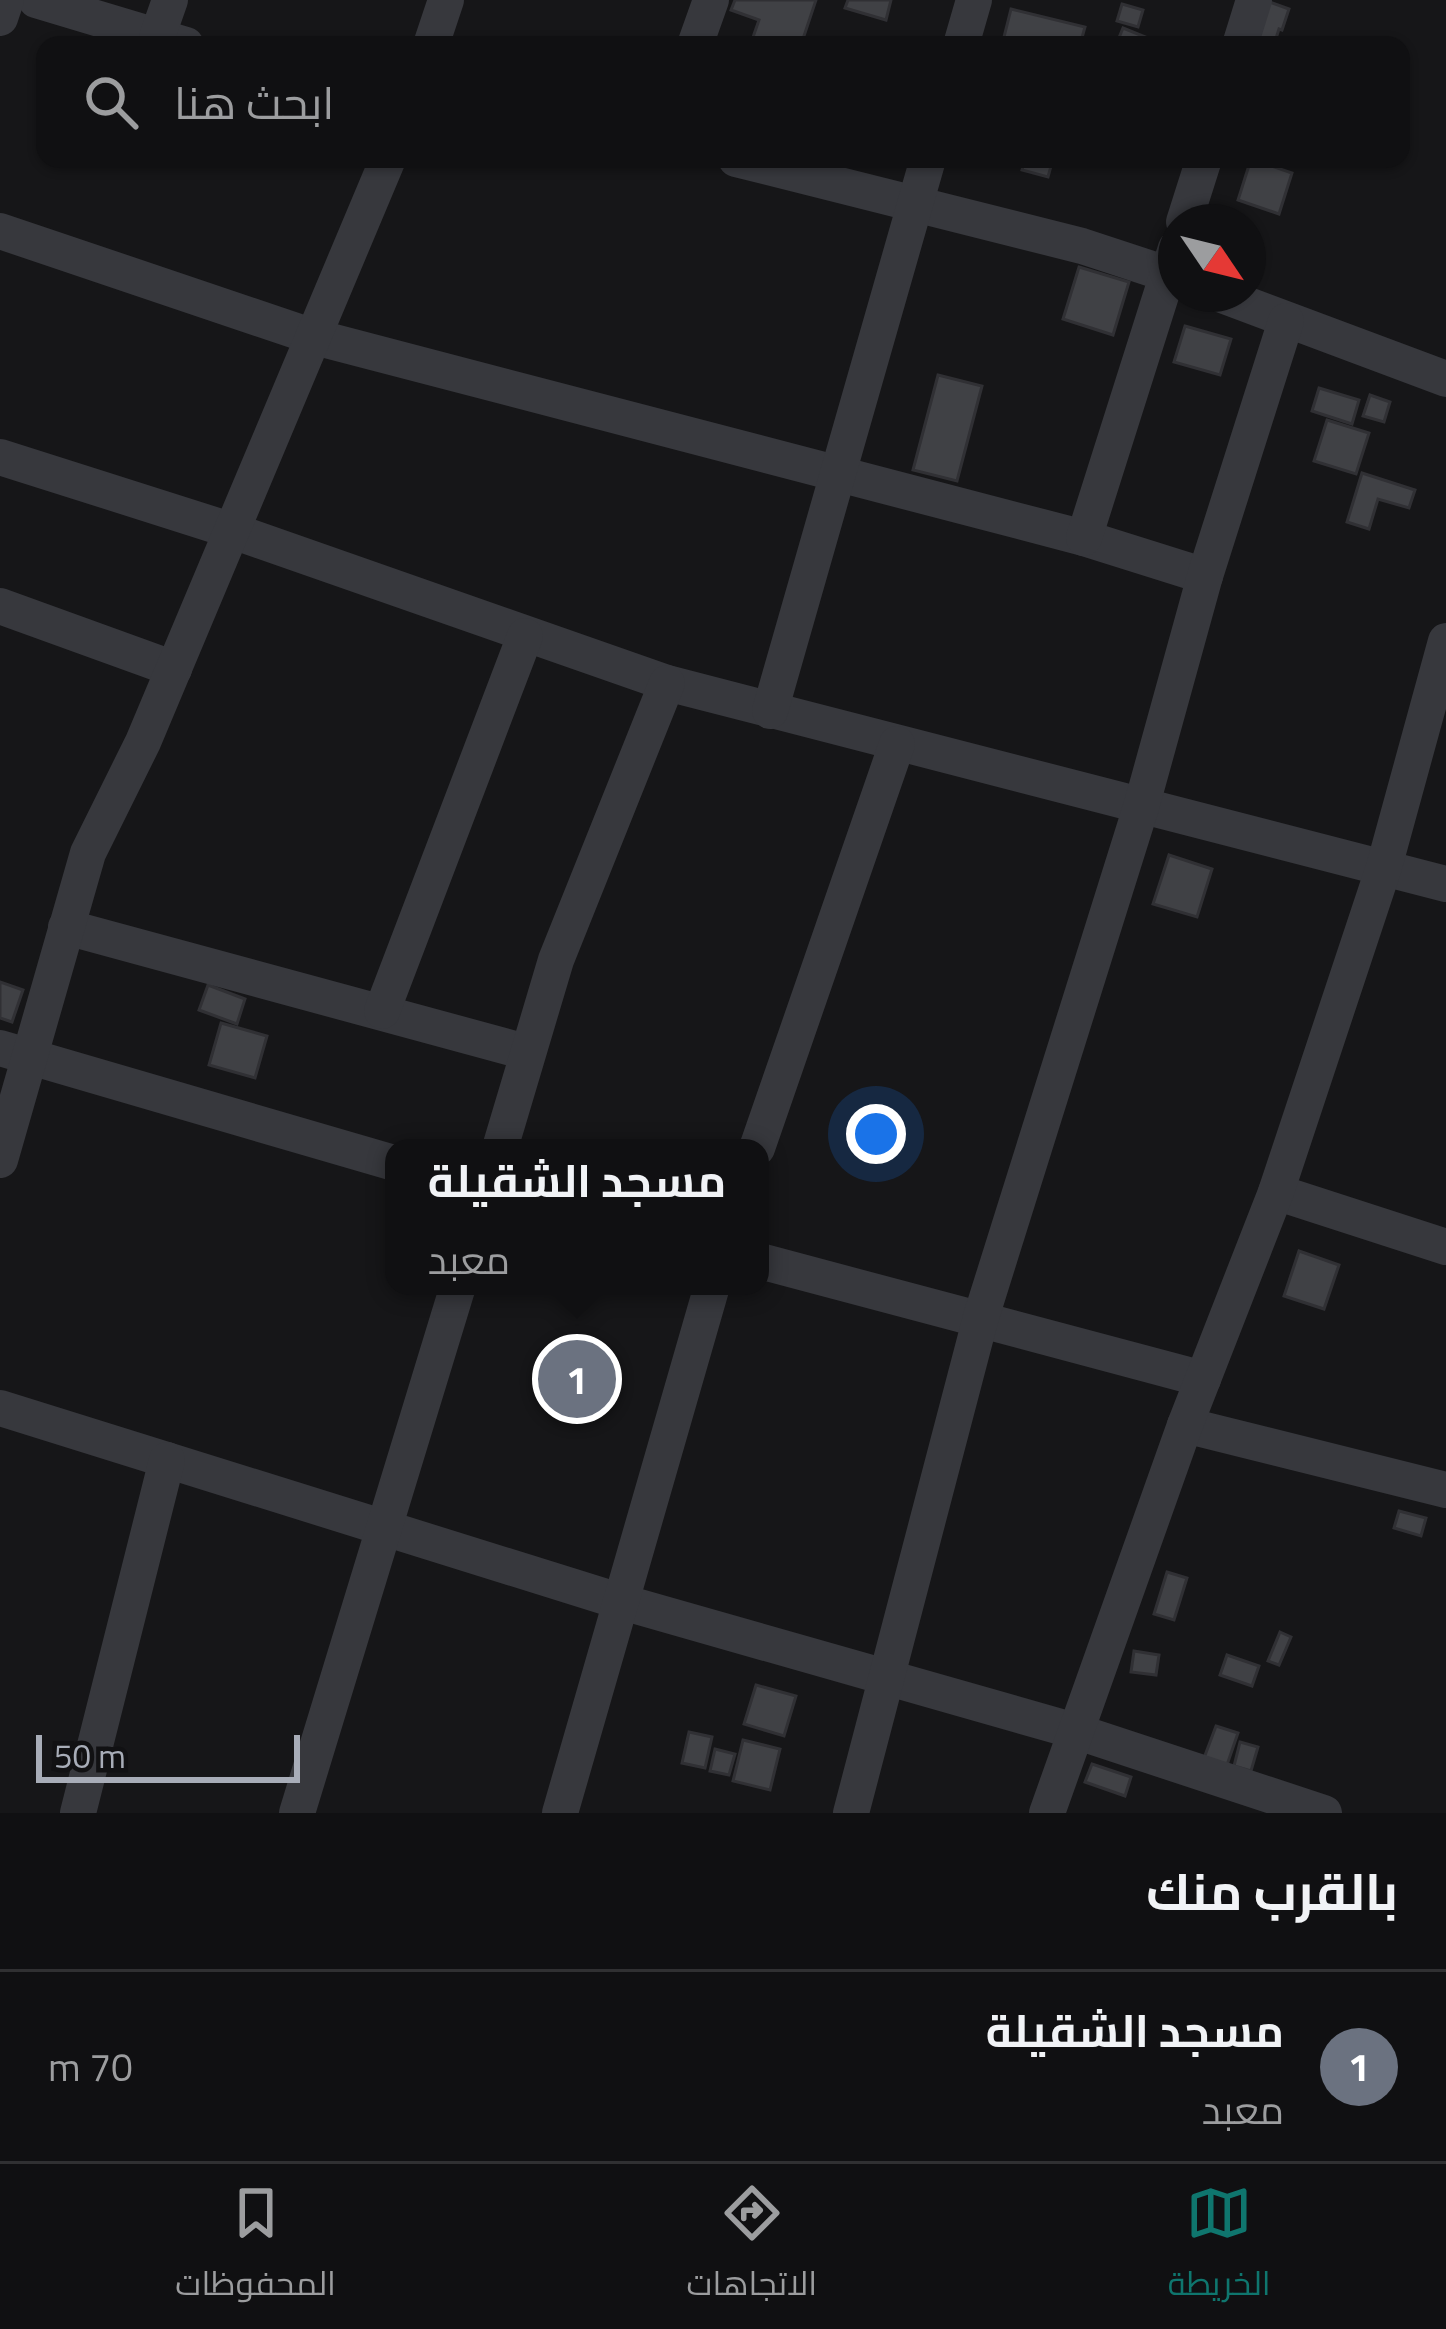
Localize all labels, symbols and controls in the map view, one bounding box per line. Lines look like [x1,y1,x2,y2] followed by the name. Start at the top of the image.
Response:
[36,36,1410,168] search box
[174,68,334,136] text: ابحث هنا
[78,69,144,135] icon: search
[1158,204,1266,312] north arrow
[846,1104,906,1164] your location
[385,1139,769,1295] popup
[428,1146,726,1214] text: مسجد الشقيلة
[428,1230,510,1289] text: معبد
[538,1334,616,1424] pin: 1
[36,1729,300,1782] scale bar
[54,1731,126,1781] text: 50 m
[1146,1852,1398,1930] text: بالقرب منك
[986,1996,1284,2064] text: مسجد الشقيلة
[48,2037,133,2096] text: 70 m
[1348,2037,1370,2096] text: 1
[1202,2080,1284,2139] text: معبد
[175,2180,336,2314] tab: المحفوظات
[687,2180,817,2314] tab: الاتجاهات
[1168,2180,1271,2314] tab: الخريطة

